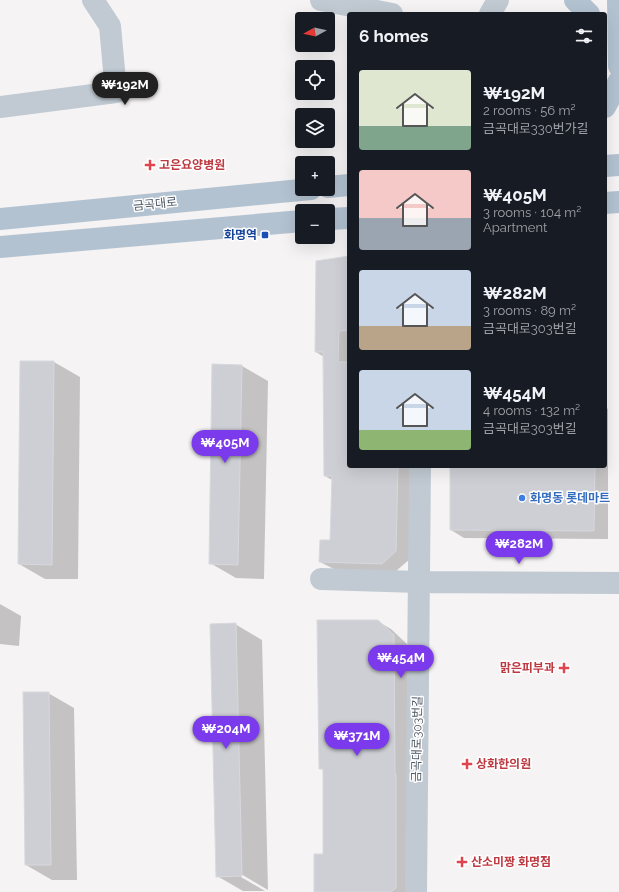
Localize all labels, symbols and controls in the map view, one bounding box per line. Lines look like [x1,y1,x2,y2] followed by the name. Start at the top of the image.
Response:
[295,12,335,52] north arrow
[295,12,335,244] map controls
[573,25,595,47] icon: filters
[359,26,428,46] text: 6 homes
[295,60,335,100] button: locate
[97,72,153,106] pin: ₩192M
[101,77,149,92] text: ₩192M
[483,83,545,103] text: ₩192M
[391,86,439,134] icon: home
[483,103,575,118] text: 2 rooms · 56 m²
[295,108,335,148] button: layers
[483,121,589,136] text: 금곡대로330번가길
[295,156,335,196] button: +
[159,158,225,172] place label: 고은요양병원
[144,159,156,171] marker: 고은요양병원
[483,185,547,205] text: ₩405M
[391,186,439,234] icon: home
[132,195,178,213] street label: 금곡대로
[295,204,335,244] button: −
[483,205,581,220] text: 3 rooms · 104 m²
[483,220,547,235] text: Apartment
[224,228,257,242] place label: 화명역
[260,230,270,240] marker: 화명역
[483,283,547,303] text: ₩282M
[391,286,439,334] icon: home
[483,303,576,318] text: 3 rooms · 89 m²
[483,321,577,336] text: 금곡대로303번길
[483,383,546,403] text: ₩454M
[391,386,439,434] icon: home
[483,403,580,418] text: 4 rooms · 132 m²
[483,421,577,436] text: 금곡대로303번길
[197,430,253,464] pin: ₩405M
[201,435,249,450] text: ₩405M
[530,491,610,505] place label: 화명동 롯데마트
[517,493,527,503] marker: 화명동 롯데마트
[491,531,547,565] pin: ₩282M
[495,536,543,551] text: ₩282M
[373,645,429,679] pin: ₩454M
[377,650,425,665] text: ₩454M
[500,661,555,675] place label: 맑은피부과
[558,662,570,674] marker: 맑은피부과
[409,696,425,782] street label: 금곡대로303번길
[198,716,254,750] pin: ₩204M
[202,721,250,736] text: ₩204M
[329,723,385,757] pin: ₩371M
[333,728,381,743] text: ₩371M
[476,757,531,771] place label: 상화한의원
[461,758,473,770] marker: 상화한의원
[471,855,551,869] place label: 산소미짱 화명점
[456,856,468,868] marker: 산소미짱 화명점

